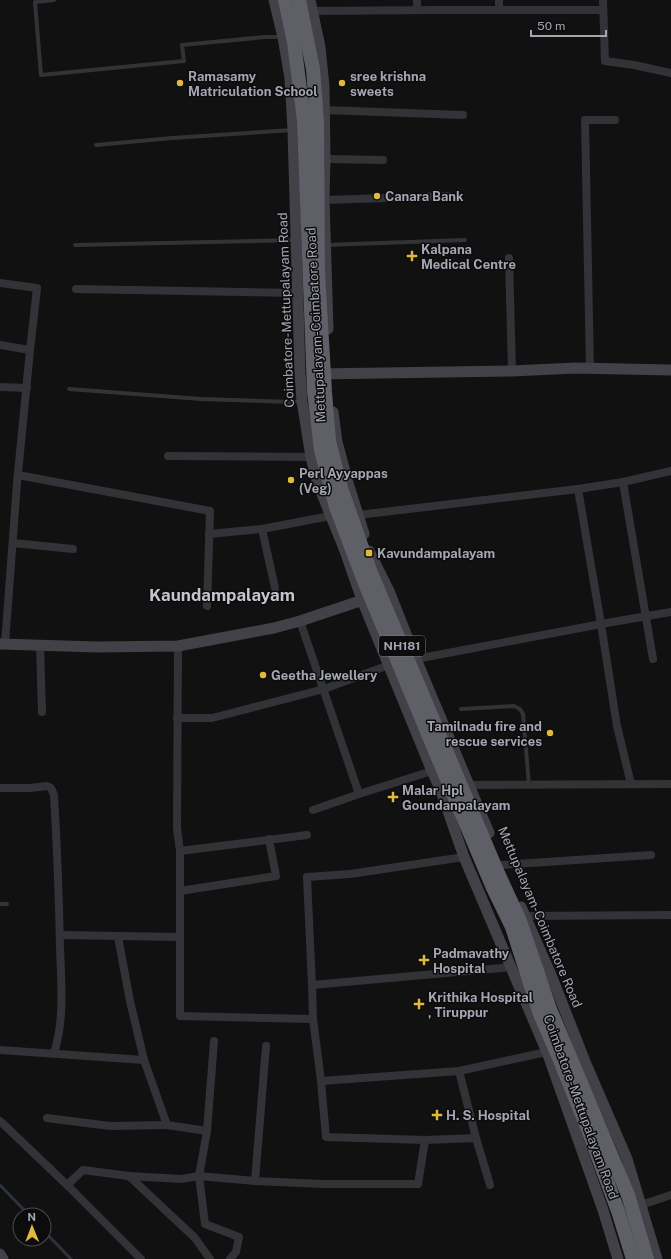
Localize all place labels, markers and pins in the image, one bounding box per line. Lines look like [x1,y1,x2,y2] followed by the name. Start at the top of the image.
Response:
[188,69,317,99] place label: Ramasamy Matriculation School
[350,69,426,99] place label: sree krishna sweets
[175,78,185,88] marker: Ramasamy Matriculation School
[337,78,347,88] marker: sree krishna sweets
[385,189,464,204] place label: Canara Bank
[372,191,382,201] marker: Canara Bank
[421,242,516,272] place label: Kalpana Medical Centre
[406,250,418,262] marker: Kalpana Medical Centre
[299,466,388,496] place label: Perl Ayyappas (Veg)
[286,475,296,485] marker: Perl Ayyappas (Veg)
[377,546,495,561] place label: Kavundampalayam
[364,548,374,558] marker: Kavundampalayam
[271,668,378,683] place label: Geetha Jewellery
[258,670,268,680] marker: Geetha Jewellery
[427,719,542,749] place label: Tamilnadu fire and rescue services
[545,728,555,738] marker: Tamilnadu fire and rescue services
[402,783,510,813] place label: Malar Hpl Goundanpalayam
[387,791,399,803] marker: Malar Hpl Goundanpalayam
[433,946,510,976] place label: Padmavathy Hospital
[418,954,430,966] marker: Padmavathy Hospital
[428,990,533,1020] place label: Krithika Hospital , Tiruppur
[413,998,425,1010] marker: Krithika Hospital , Tiruppur
[446,1108,530,1123] place label: H. S. Hospital
[431,1109,443,1121] marker: H. S. Hospital

